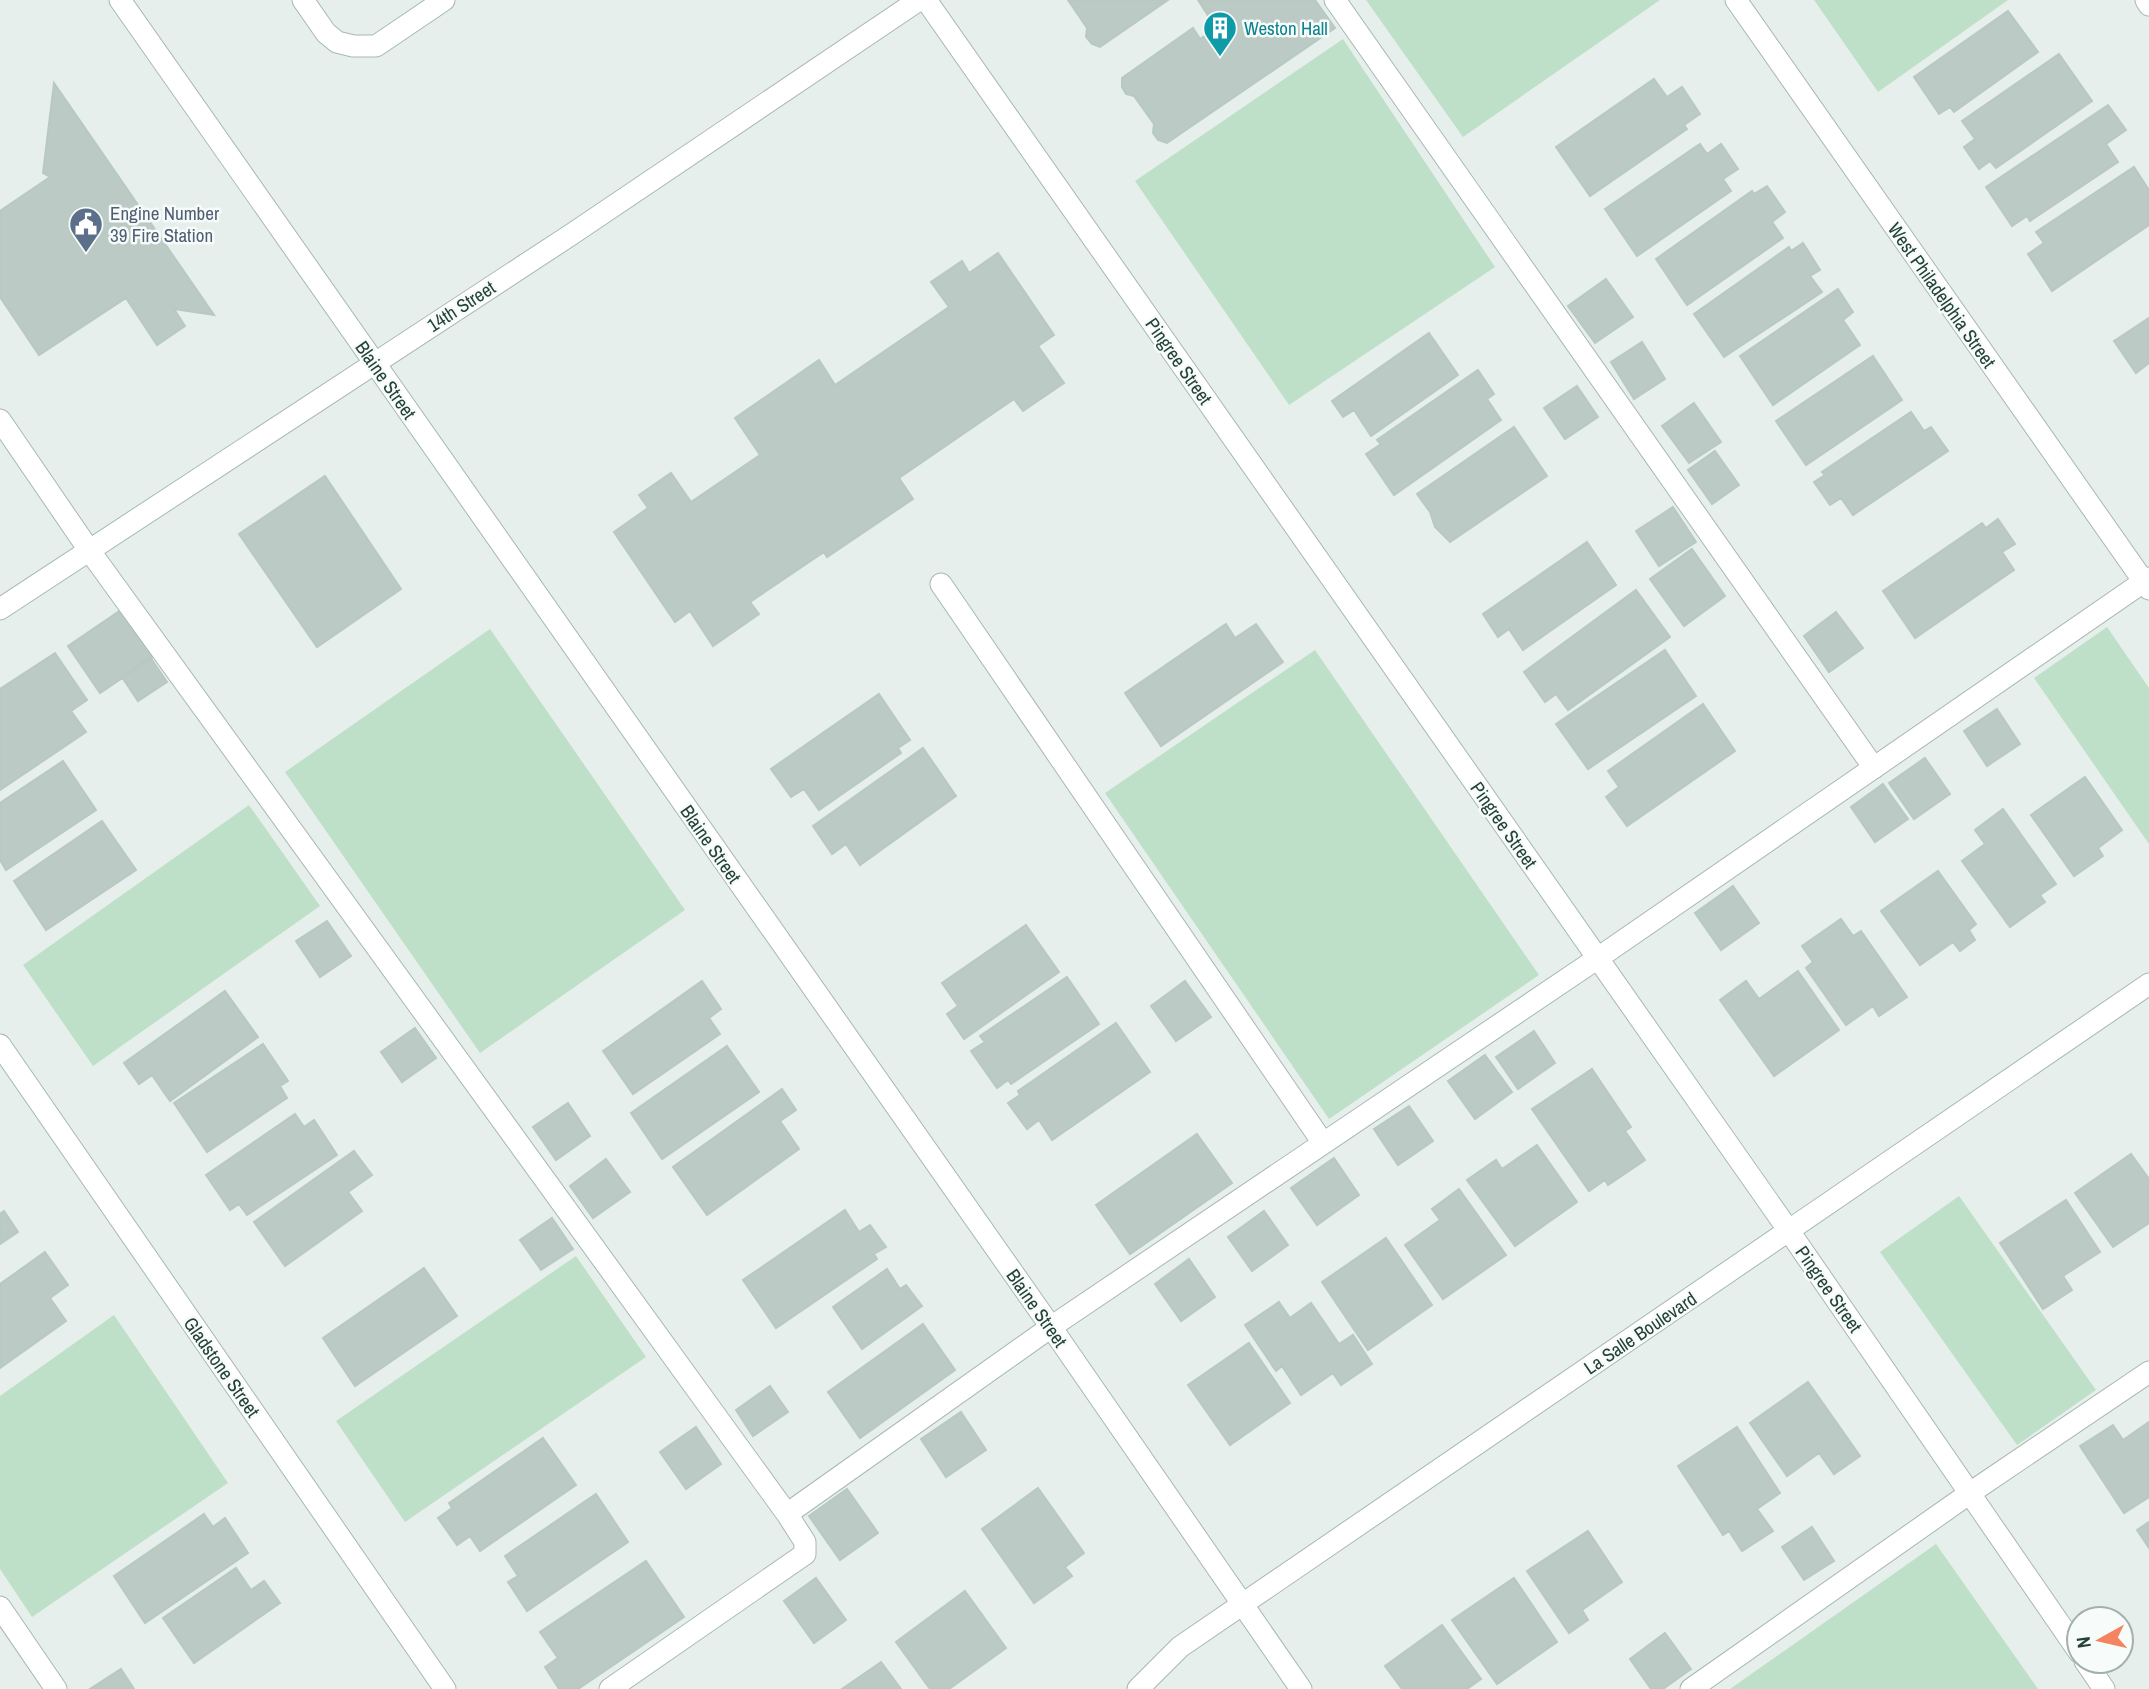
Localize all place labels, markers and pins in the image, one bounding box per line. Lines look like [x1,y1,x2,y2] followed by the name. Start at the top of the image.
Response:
[1201,9,1239,58] building icon: Weston Hall
[1244,15,1328,41] place label: Weston Hall
[110,200,220,248] place label: Engine Number 39 Fire Station
[67,205,105,254] public building icon: Engine Number 39 Fire Station

